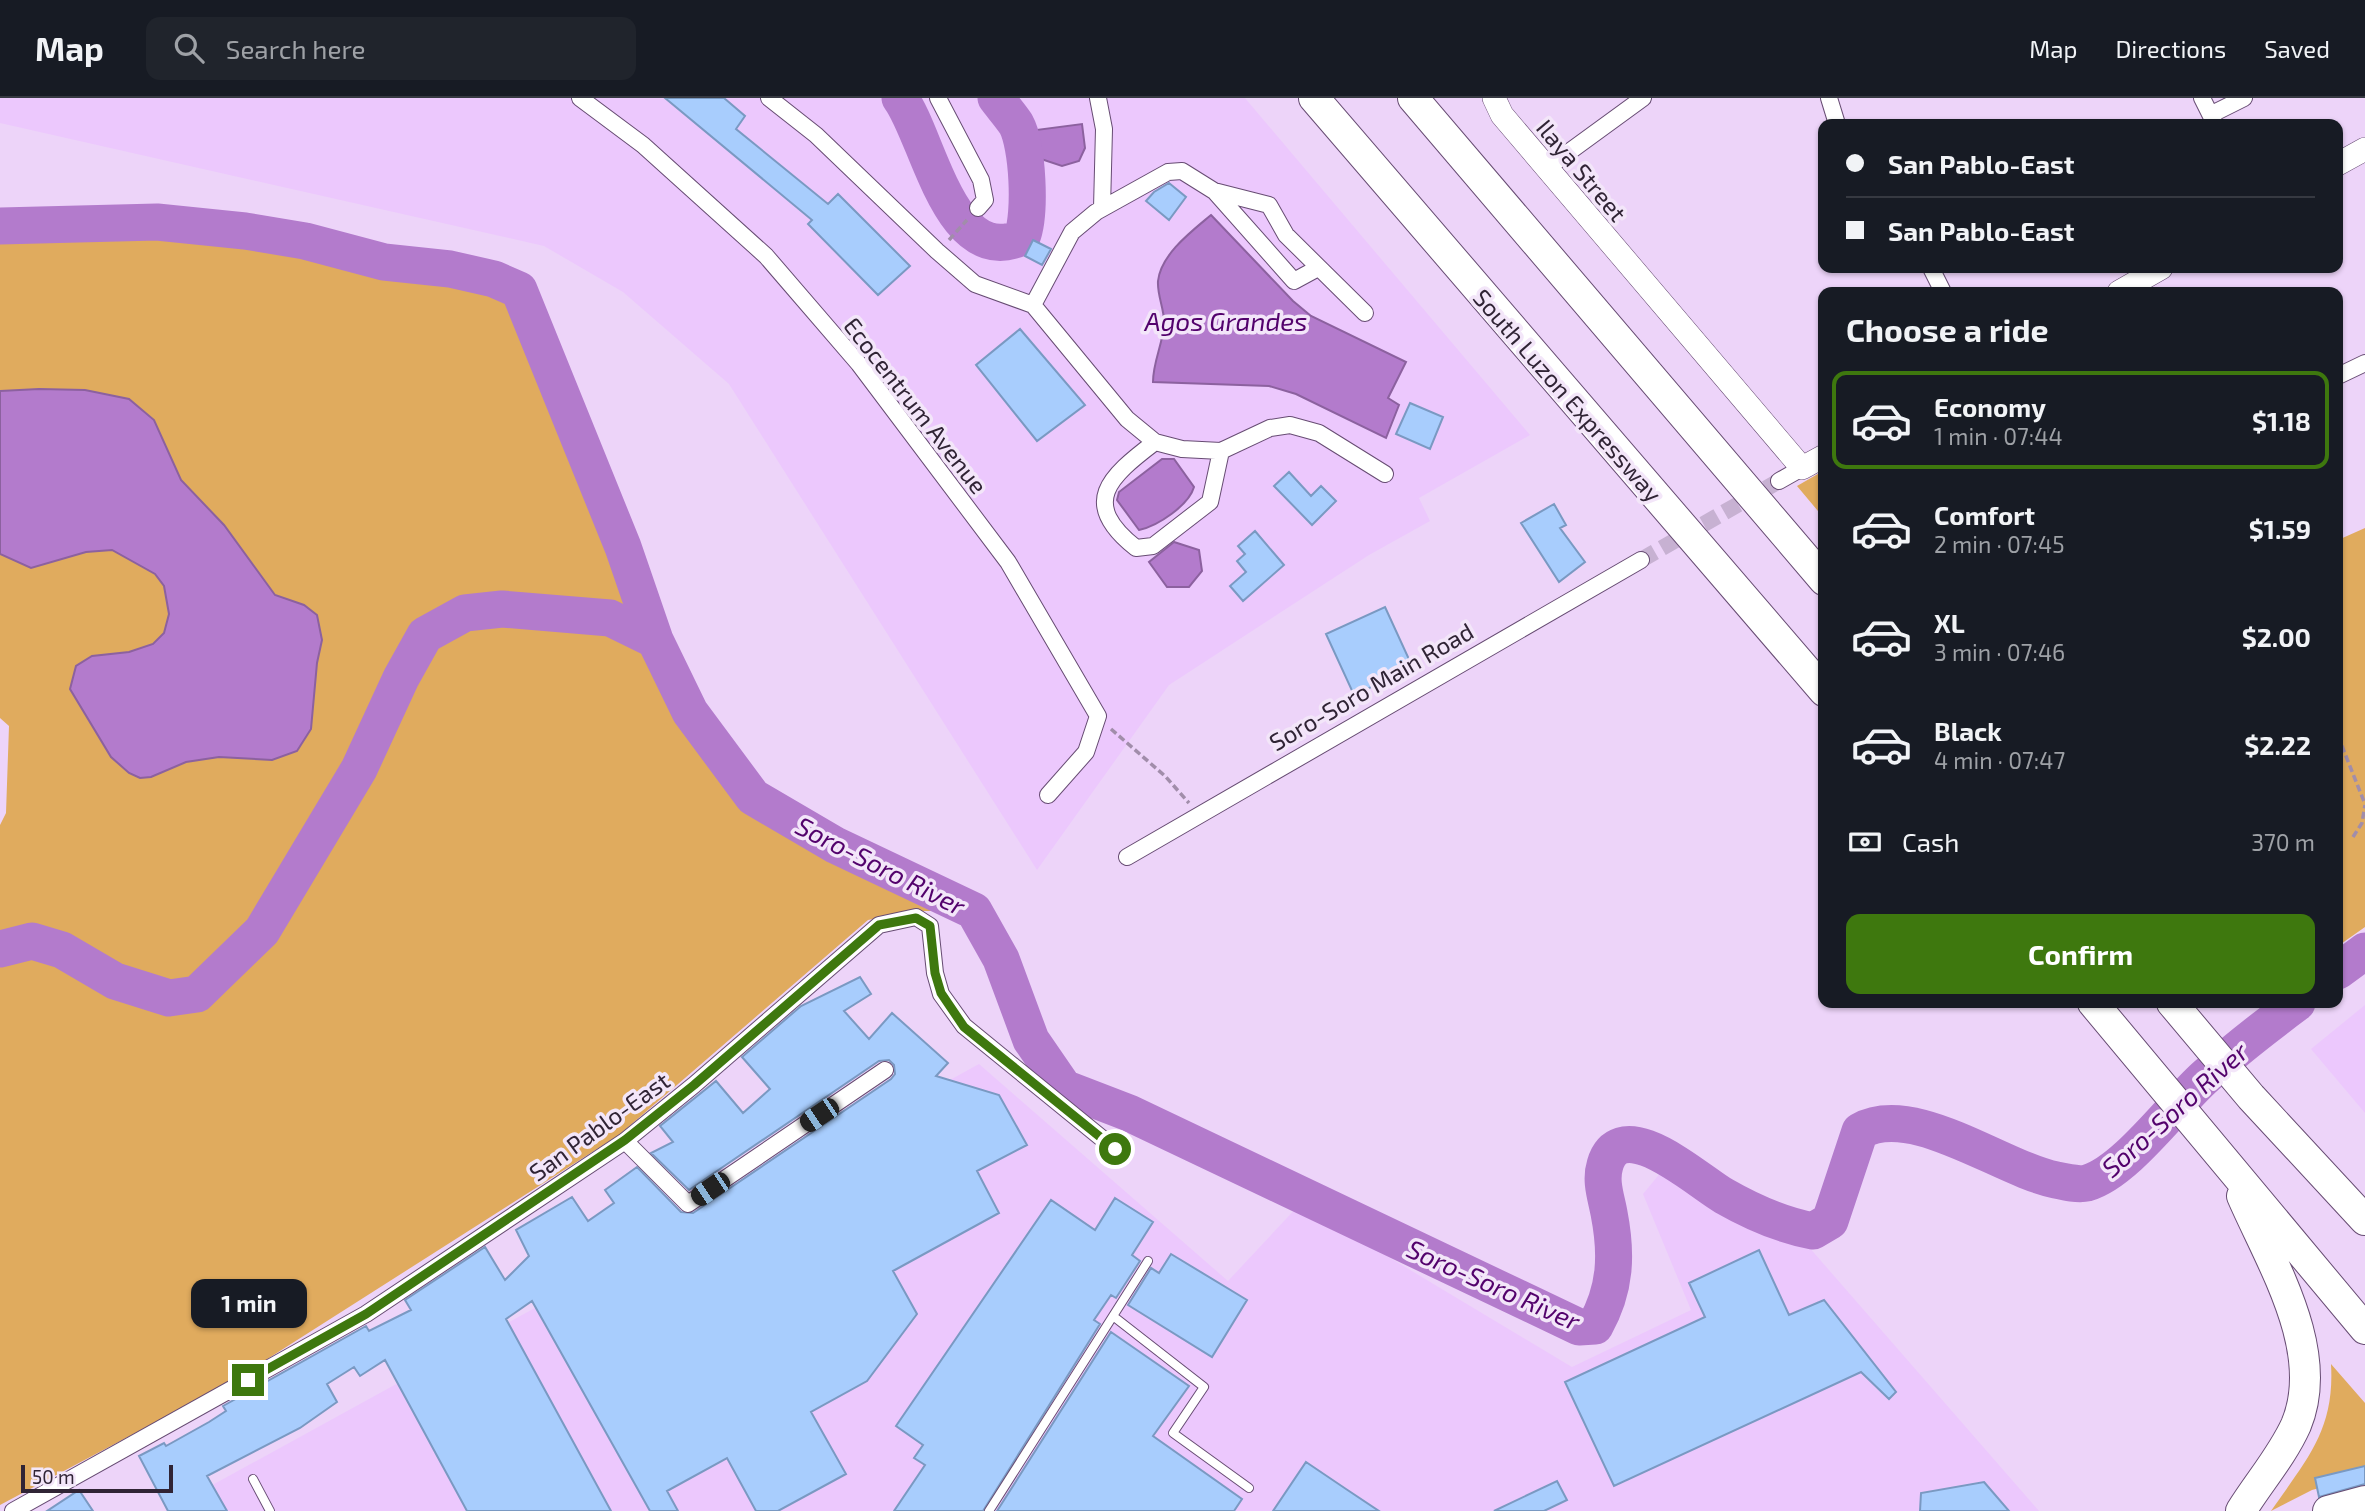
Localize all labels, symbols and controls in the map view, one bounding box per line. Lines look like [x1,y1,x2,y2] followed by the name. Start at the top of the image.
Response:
[146,17,636,80] search box
[35,28,104,68] text: Map
[170,29,208,67] icon: search
[226,33,365,64] text: Search here
[2029,34,2077,63] text: Map
[2115,34,2226,63] text: Directions
[2264,34,2330,63] text: Saved
[1531,113,1633,227] street label: Ilaya Street
[1888,148,2074,179] text: San Pablo-East
[1888,215,2074,246] text: San Pablo-East
[1468,283,1669,508] street label: South Luzon Expressway
[1144,305,1307,336] water label: Agos Grandes
[1846,310,2049,348] text: Choose a ride
[838,311,994,499] street label: Ecocentrum Avenue
[1850,389,1913,452] icon: car
[1934,391,2046,422] text: Economy
[2252,405,2311,436] text: $1.18
[1934,422,2063,450] text: 1 min · 07:44
[1850,497,1913,560] icon: car
[1934,499,2035,530] text: Comfort
[2249,513,2311,544] text: $1.59
[1934,530,2065,558] text: 2 min · 07:45
[1850,605,1913,668] icon: car
[1934,607,1965,638] text: XL
[1264,616,1478,756] street label: Soro-Soro Main Road
[2242,621,2311,652] text: $2.00
[1934,638,2065,666] text: 3 min · 07:46
[1850,713,1913,776] icon: car
[1934,715,2002,746] text: Black
[2244,729,2311,760] text: $2.22
[1934,746,2065,774] text: 4 min · 07:47
[791,809,971,921] water label: Soro-Soro River
[1846,823,1884,861] icon: cash
[1902,826,1959,857] text: Cash
[2251,828,2315,856] text: 370 m
[1846,914,2315,994] button: Confirm
[2095,1035,2254,1183] water label: Soro-Soro River
[523,1065,675,1187] street label: San Pablo-East
[796,1095,843,1135] car
[1099,1133,1131,1165] route start
[687,1169,734,1209] car
[1403,1232,1586,1336] water label: Soro-Soro River
[190,1278,306,1328] callout: 1 min
[221,1289,277,1317] text: 1 min
[232,1364,264,1396] route end
[21,1462,173,1494] scale bar
[32,1465,75,1488] text: 50 m

